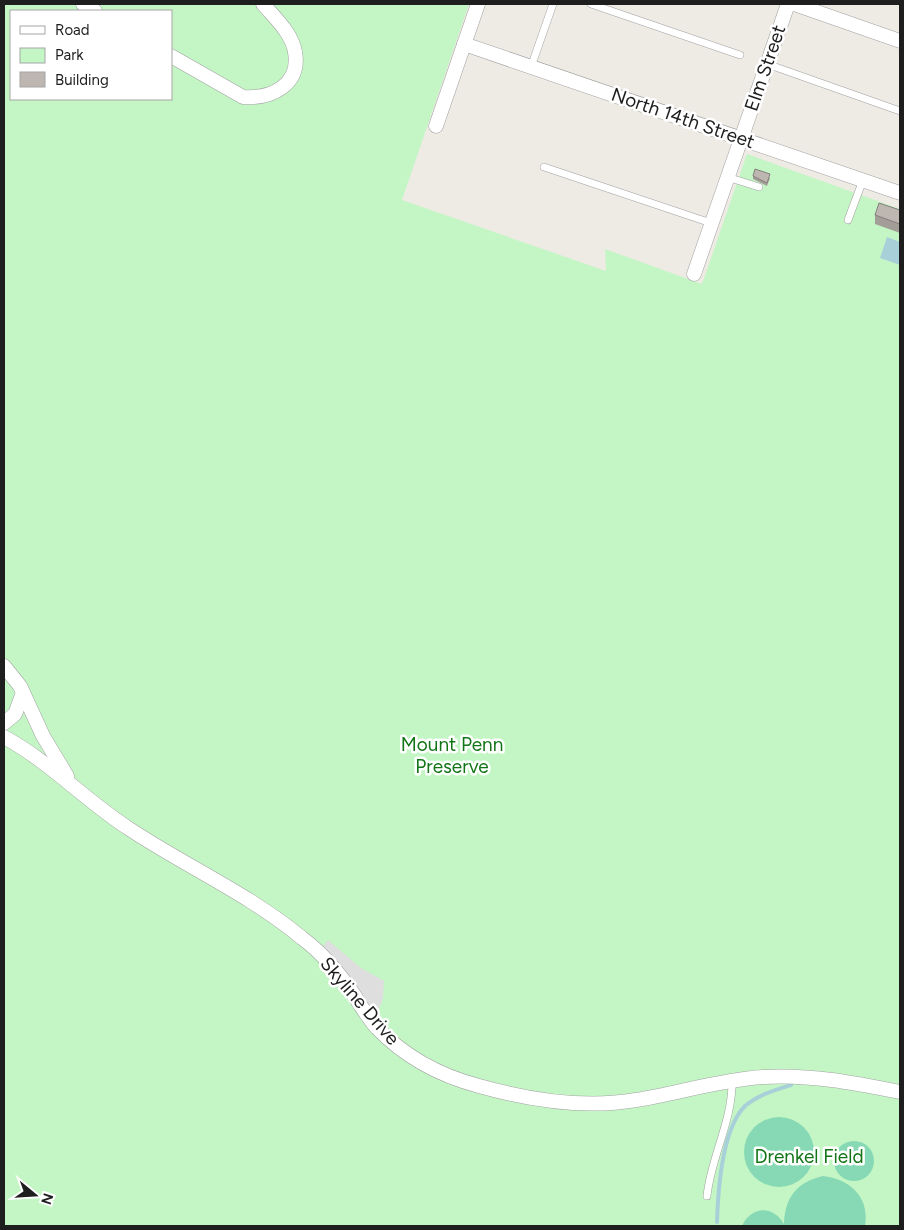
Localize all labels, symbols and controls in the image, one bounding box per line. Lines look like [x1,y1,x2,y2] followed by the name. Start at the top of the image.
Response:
[10,10,172,100] legend
[55,21,90,39] text: Road
[740,22,790,114] street label: Elm Street
[55,46,84,64] text: Park
[55,71,109,89] text: Building
[608,83,758,153] street label: North 14th Street
[401,733,503,778] park label: Mount Penn Preserve
[316,952,404,1050] street label: Skyline Drive
[754,1145,864,1168] park label: Drenkel Field
[10,1170,60,1220] north arrow
[37,1191,57,1207] text: N

